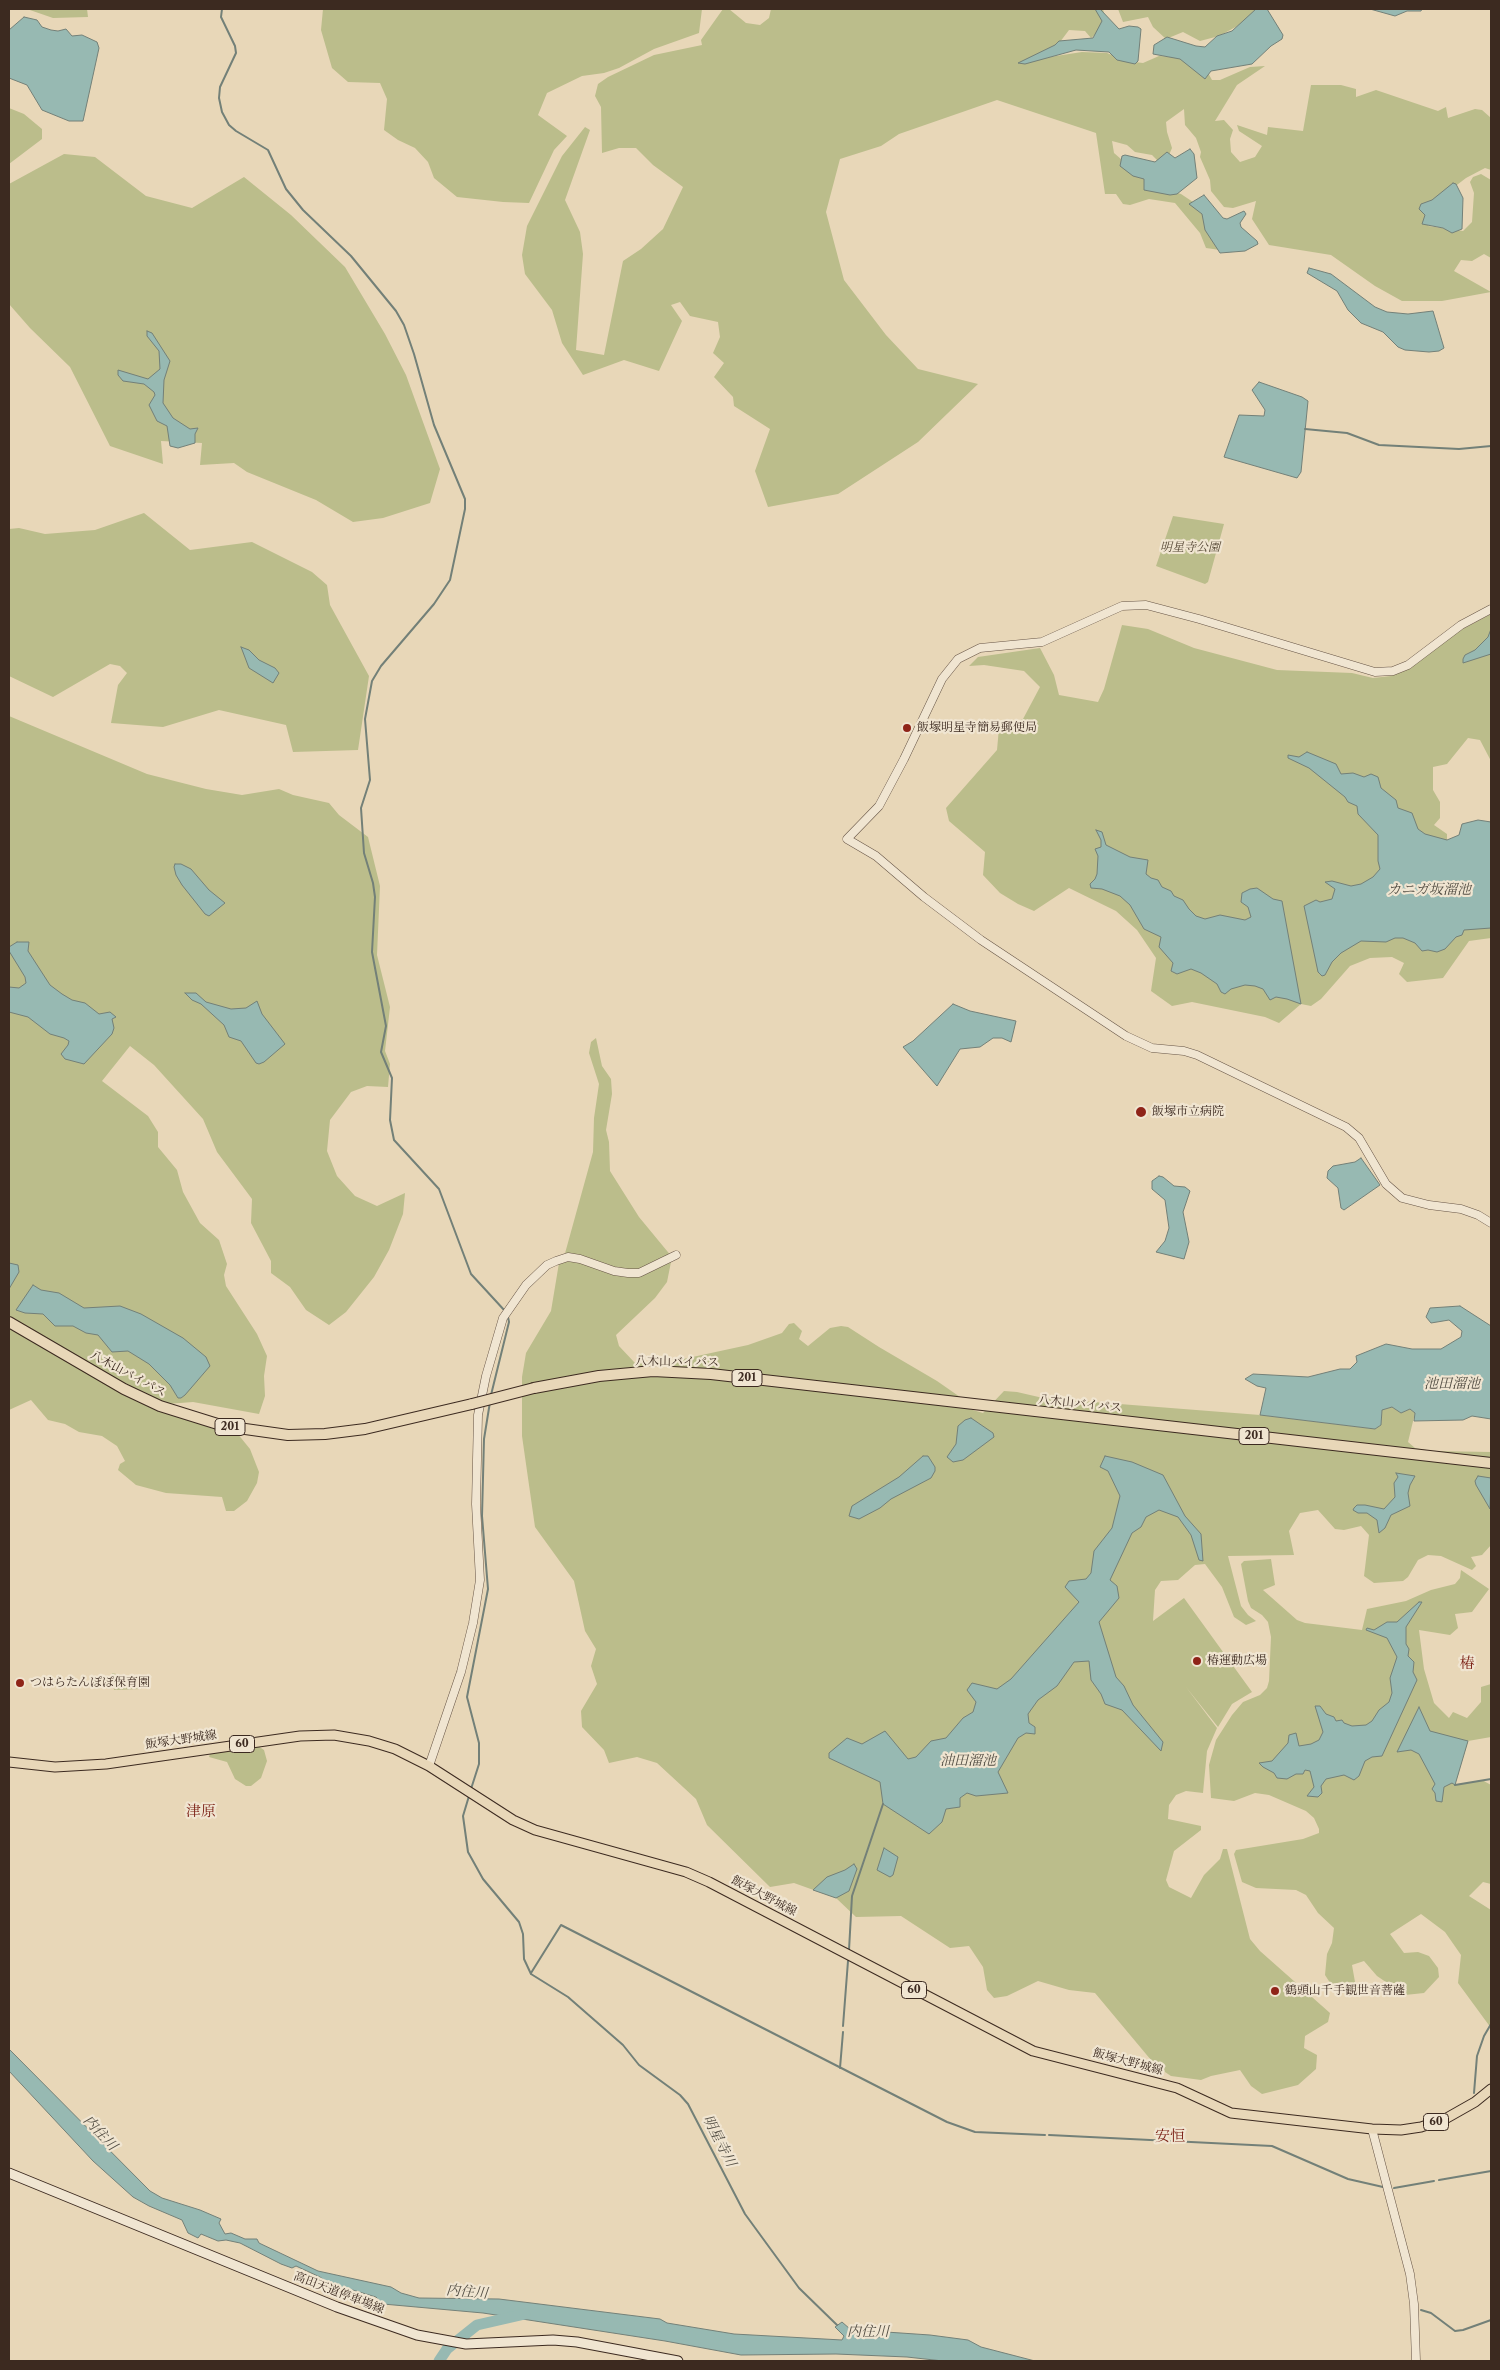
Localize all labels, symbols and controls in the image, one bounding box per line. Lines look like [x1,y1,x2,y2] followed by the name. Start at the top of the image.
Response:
[1160,541,1220,555] park label: 明星寺公園
[917,721,1037,735] place label: 飯塚明星寺簡易郵便局
[901,722,913,734] marker: 飯塚明星寺簡易郵便局
[1387,882,1471,898] water label: カニガ坂溜池
[1134,1105,1148,1119] marker: 飯塚市立病院
[1152,1105,1224,1119] place label: 飯塚市立病院
[88,1348,168,1400] street label: 八木山バイパス
[635,1354,719,1370] street label: 八木山バイパス
[732,1370,762,1386] road number: 201
[1424,1376,1480,1392] water label: 池田溜池
[1037,1392,1123,1416] street label: 八木山バイパス
[215,1418,245,1435] road number: 201
[1239,1428,1269,1444] road number: 201
[1207,1654,1267,1668] place label: 椿運動広場
[1191,1655,1203,1667] marker: 椿運動広場
[1460,1655,1474,1673] district label: 椿
[30,1676,150,1690] place label: つはらたんぽぽ保育園
[14,1677,26,1689] marker: つはらたんぽぽ保育園
[144,1728,218,1752] street label: 飯塚大野城線
[230,1736,254,1752] road number: 60
[940,1753,996,1769] water label: 油田溜池
[186,1803,216,1821] district label: 津原
[729,1873,799,1919] street label: 飯塚大野城線
[902,1982,926,1998] road number: 60
[1285,1984,1405,1998] place label: 鶴頭山千手観世音菩薩
[1269,1985,1281,1997] marker: 鶴頭山千手観世音菩薩
[1091,2046,1165,2078] street label: 飯塚大野城線
[80,2112,120,2154] water label: 内住川
[699,2112,739,2170] water label: 明星寺川
[1424,2114,1448,2130] road number: 60
[1155,2128,1185,2146] district label: 安恒
[292,2269,386,2317] street label: 高田天道停車場線
[445,2282,489,2302] water label: 内住川
[847,2324,889,2340] water label: 内住川

